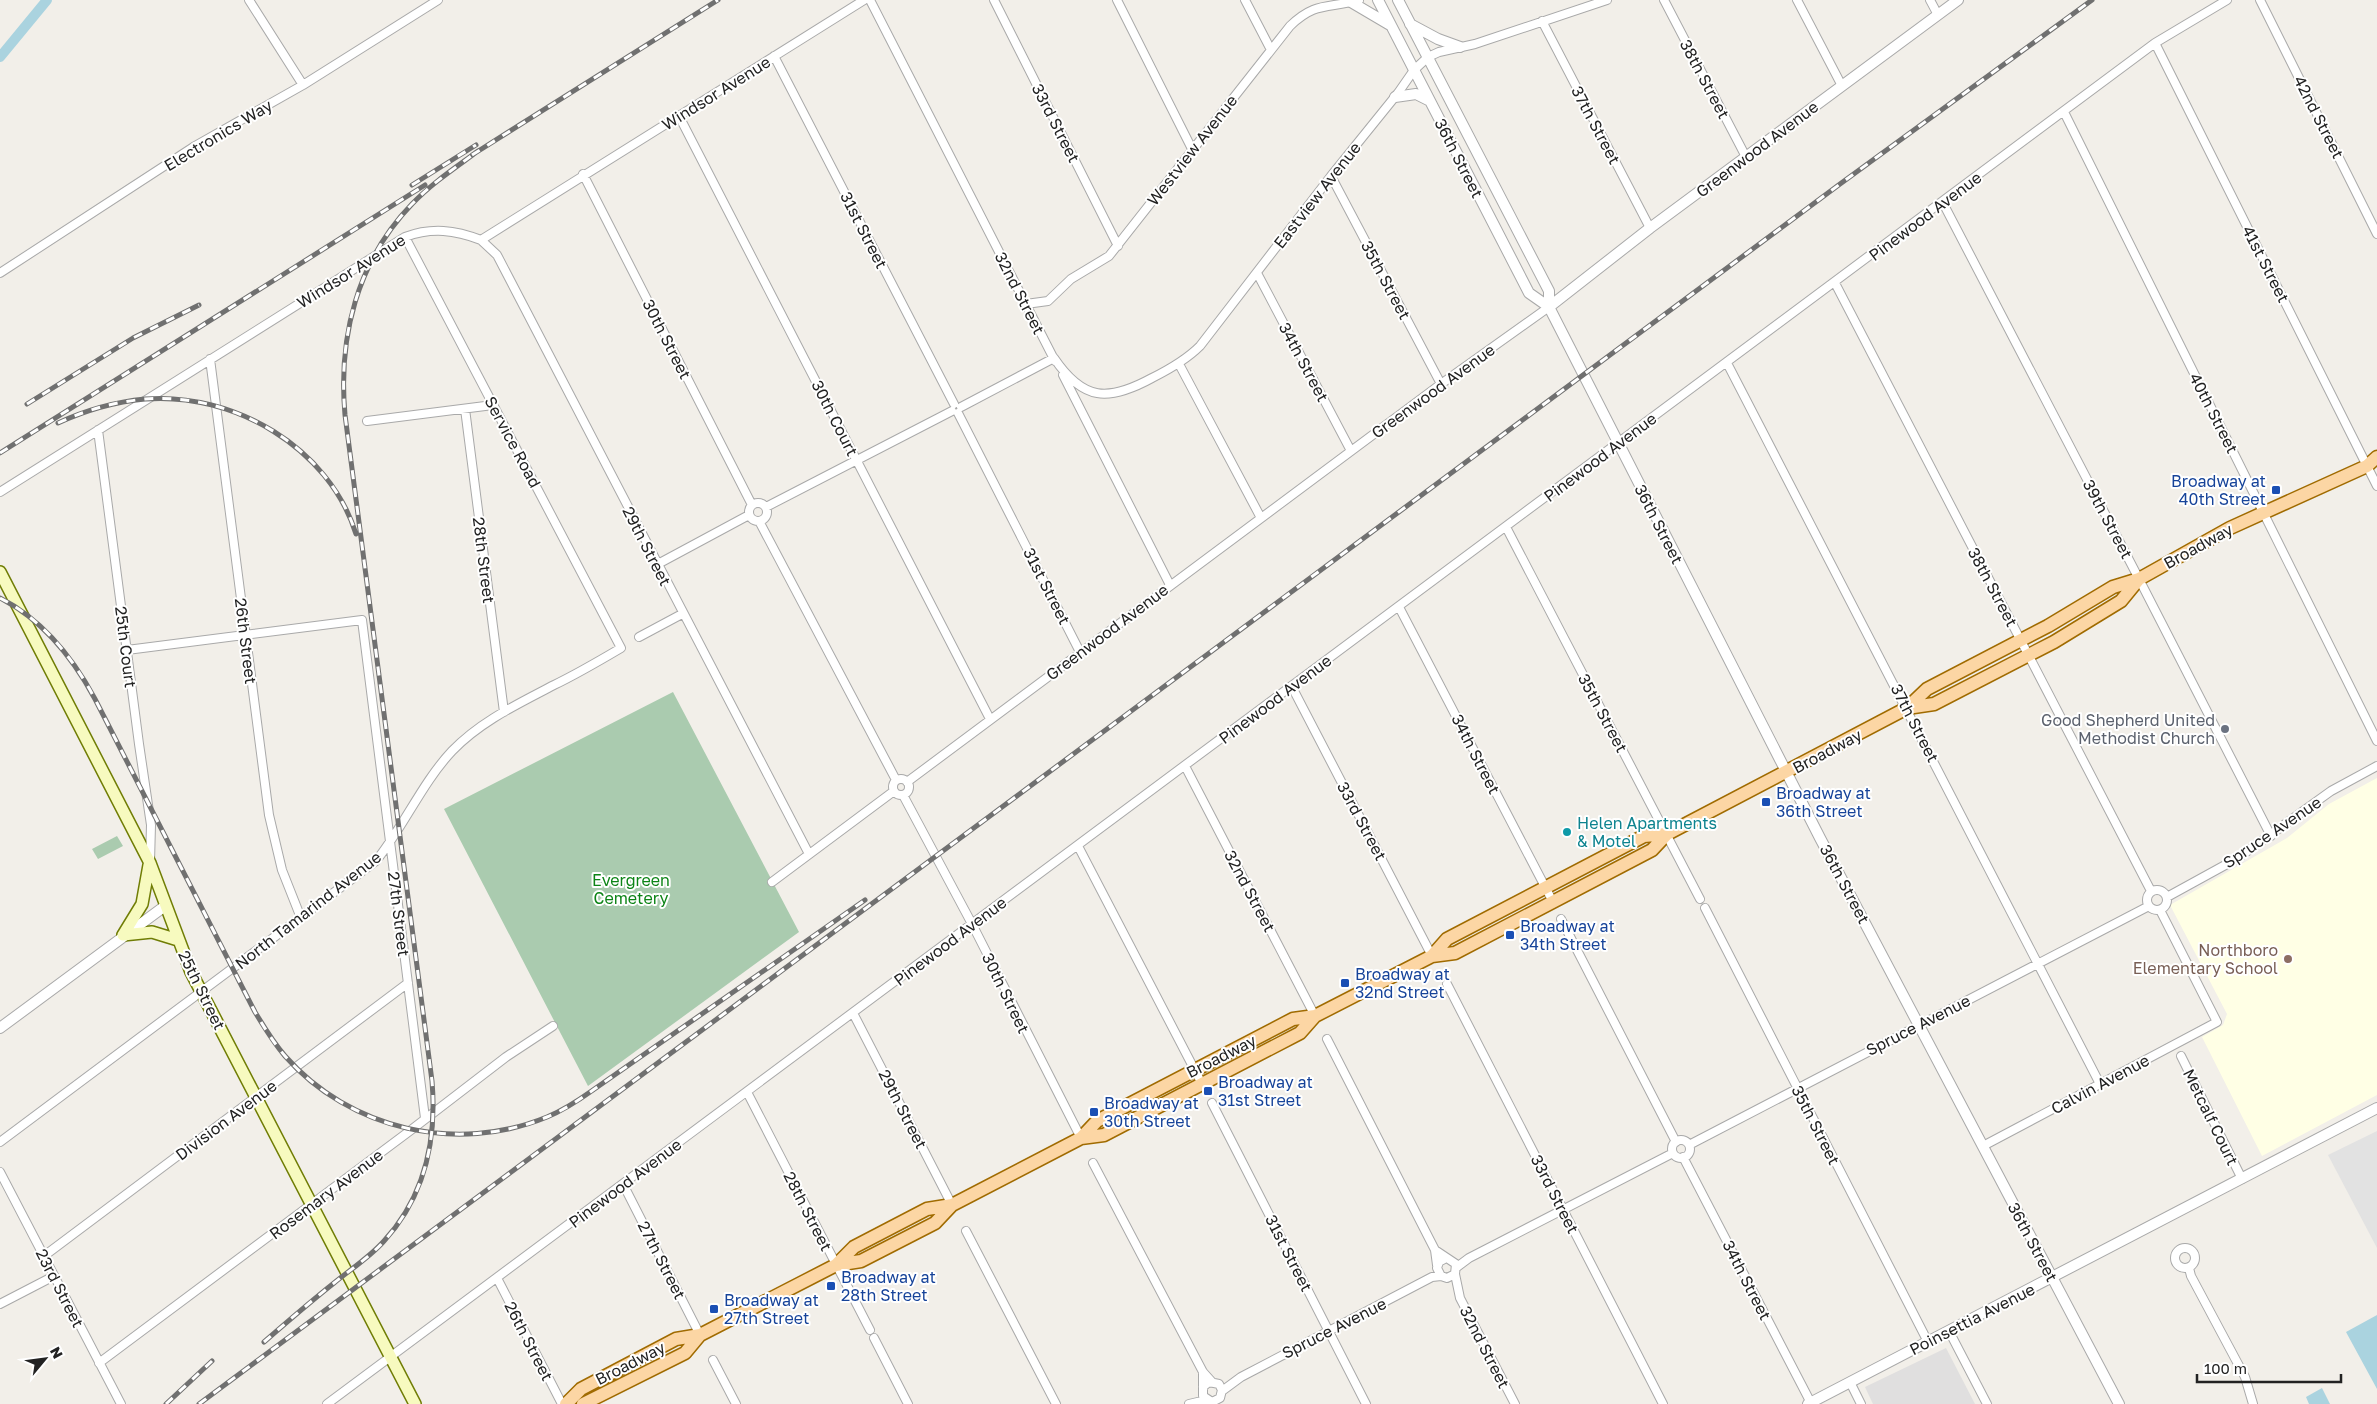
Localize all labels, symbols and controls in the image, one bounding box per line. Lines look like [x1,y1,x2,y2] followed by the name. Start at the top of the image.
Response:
[1676,36,1734,122] street label: 38th Street
[658,52,774,134] street label: Windsor Avenue
[2290,72,2348,162] street label: 42nd Street
[1028,80,1084,166] street label: 33rd Street
[1567,83,1625,167] street label: 37th Street
[1143,91,1241,209] street label: Westview Avenue
[160,95,276,175] street label: Electronics Way
[1692,97,1822,201] street label: Greenwood Avenue
[1430,115,1488,201] street label: 36th Street
[1269,138,1365,252] street label: Eastview Avenue
[1865,167,1985,265] street label: Pinewood Avenue
[836,188,892,272] street label: 31st Street
[2238,222,2294,306] street label: 41st Street
[293,230,409,312] street label: Windsor Avenue
[1357,237,1415,323] street label: 35th Street
[991,249,1049,337] street label: 32nd Street
[638,296,696,382] street label: 30th Street
[1275,319,1333,405] street label: 34th Street
[1367,339,1499,443] street label: Greenwood Avenue
[2185,370,2243,456] street label: 40th Street
[807,377,863,459] street label: 30th Court
[481,393,545,491] street label: Service Road
[1540,408,1660,506] street label: Pinewood Avenue
[2171,471,2266,509] place label: Broadway at 40th Street
[2079,476,2137,562] street label: 39th Street
[1630,481,1688,567] street label: 36th Street
[2270,484,2282,496] marker: Broadway at 40th Street
[618,503,676,589] street label: 29th Street
[469,516,499,604] street label: 28th Street
[2160,519,2236,573] street label: Broadway
[1019,544,1075,628] street label: 31st Street
[1964,544,2022,630] street label: 38th Street
[1042,580,1172,684] street label: Greenwood Avenue
[231,597,261,685] street label: 26th Street
[111,605,141,689] street label: 25th Court
[1215,650,1335,748] street label: Pinewood Avenue
[1574,670,1632,756] street label: 35th Street
[1887,680,1943,766] street label: 37th Street
[2041,710,2215,748] place label: Good Shepherd United Methodist Church
[1447,711,1505,797] street label: 34th Street
[2219,723,2231,735] marker: Good Shepherd United Methodist Church
[1789,724,1865,778] street label: Broadway
[1333,778,1391,864] street label: 33rd Street
[1776,783,1871,821] place label: Broadway at 36th Street
[2219,792,2325,872] street label: Spruce Avenue
[1760,796,1772,808] marker: Broadway at 36th Street
[1577,813,1717,851] place label: Helen Apartments & Motel
[1561,826,1573,838] marker: Helen Apartments & Motel
[1816,841,1874,927] street label: 36th Street
[231,847,385,973] street label: North Tamarind Avenue
[1220,847,1280,935] street label: 32nd Street
[384,870,414,958] street label: 27th Street
[592,870,670,908] park label: Evergreen Cemetery
[890,892,1010,990] street label: Pinewood Avenue
[1520,916,1615,954] place label: Broadway at 34th Street
[1504,929,1516,941] marker: Broadway at 34th Street
[2133,940,2278,978] place label: Northboro Elementary School
[174,947,230,1033] street label: 25th Street
[978,950,1034,1036] street label: 30th Street
[2282,953,2294,965] marker: Northboro Elementary School
[1355,964,1450,1002] place label: Broadway at 32nd Street
[1339,977,1351,989] marker: Broadway at 32nd Street
[1862,990,1974,1060] street label: Spruce Avenue
[1183,1030,1259,1082] street label: Broadway
[2047,1050,2153,1118] street label: Calvin Avenue
[2179,1065,2243,1169] street label: Metcalf Court
[874,1066,932,1152] street label: 29th Street
[1218,1072,1313,1110] place label: Broadway at 31st Street
[171,1075,281,1165] street label: Division Avenue
[1788,1082,1844,1168] street label: 35th Street
[1202,1085,1214,1097] marker: Broadway at 31st Street
[1104,1093,1199,1131] place label: Broadway at 30th Street
[1088,1106,1100,1118] marker: Broadway at 30th Street
[565,1134,685,1232] street label: Pinewood Avenue
[265,1145,387,1243] street label: Rosemary Avenue
[1527,1151,1583,1237] street label: 33rd Street
[779,1168,837,1254] street label: 28th Street
[2004,1199,2062,1285] street label: 36th Street
[1261,1211,1317,1295] street label: 31st Street
[634,1217,690,1303] street label: 27th Street
[1718,1237,1776,1323] street label: 34th Street
[32,1245,88,1331] street label: 23rd Street
[841,1267,936,1305] place label: Broadway at 28th Street
[1906,1279,2038,1359] street label: Poinsettia Avenue
[825,1280,837,1292] marker: Broadway at 28th Street
[724,1290,819,1328] place label: Broadway at 27th Street
[1278,1293,1390,1363] street label: Spruce Avenue
[500,1298,558,1384] street label: 26th Street
[708,1303,720,1315] marker: Broadway at 27th Street
[1456,1303,1514,1391] street label: 32nd Street
[20,1334,70,1384] north arrow
[592,1337,668,1389] street label: Broadway
[47,1344,67,1361] text: N
[2197,1352,2341,1384] scale bar
[2204,1359,2247,1377] text: 100 m

